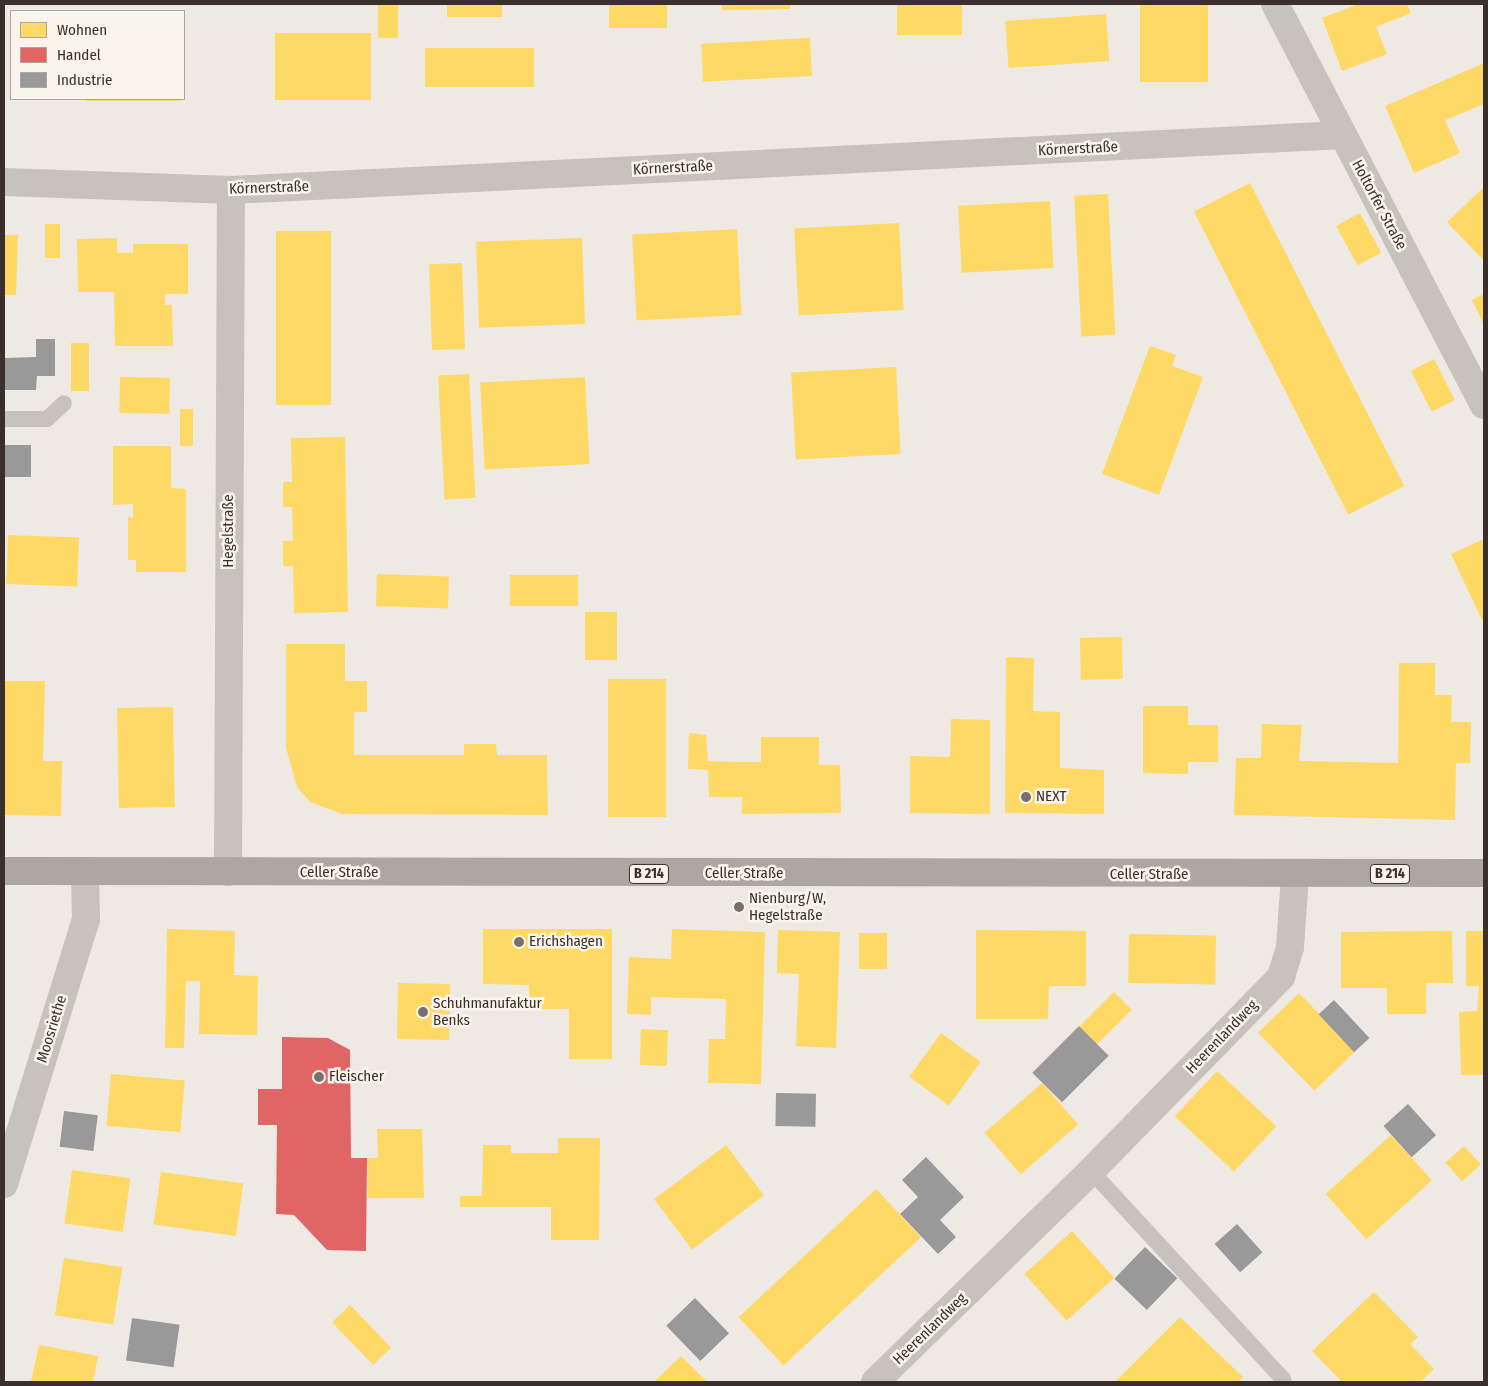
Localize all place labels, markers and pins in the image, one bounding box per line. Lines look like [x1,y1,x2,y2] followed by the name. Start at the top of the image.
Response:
[1036,788,1066,806] place label: NEXT
[1020,791,1032,803] marker: NEXT
[749,889,826,924] place label: Nienburg/W, Hegelstraße
[733,901,745,913] marker: Nienburg/W, Hegelstraße
[529,933,603,951] place label: Erichshagen
[513,936,525,948] marker: Erichshagen
[433,994,542,1029] place label: Schuhmanufaktur Benks
[417,1006,429,1018] marker: Schuhmanufaktur Benks
[329,1068,384,1086] place label: Fleischer
[313,1071,325,1083] marker: Fleischer

